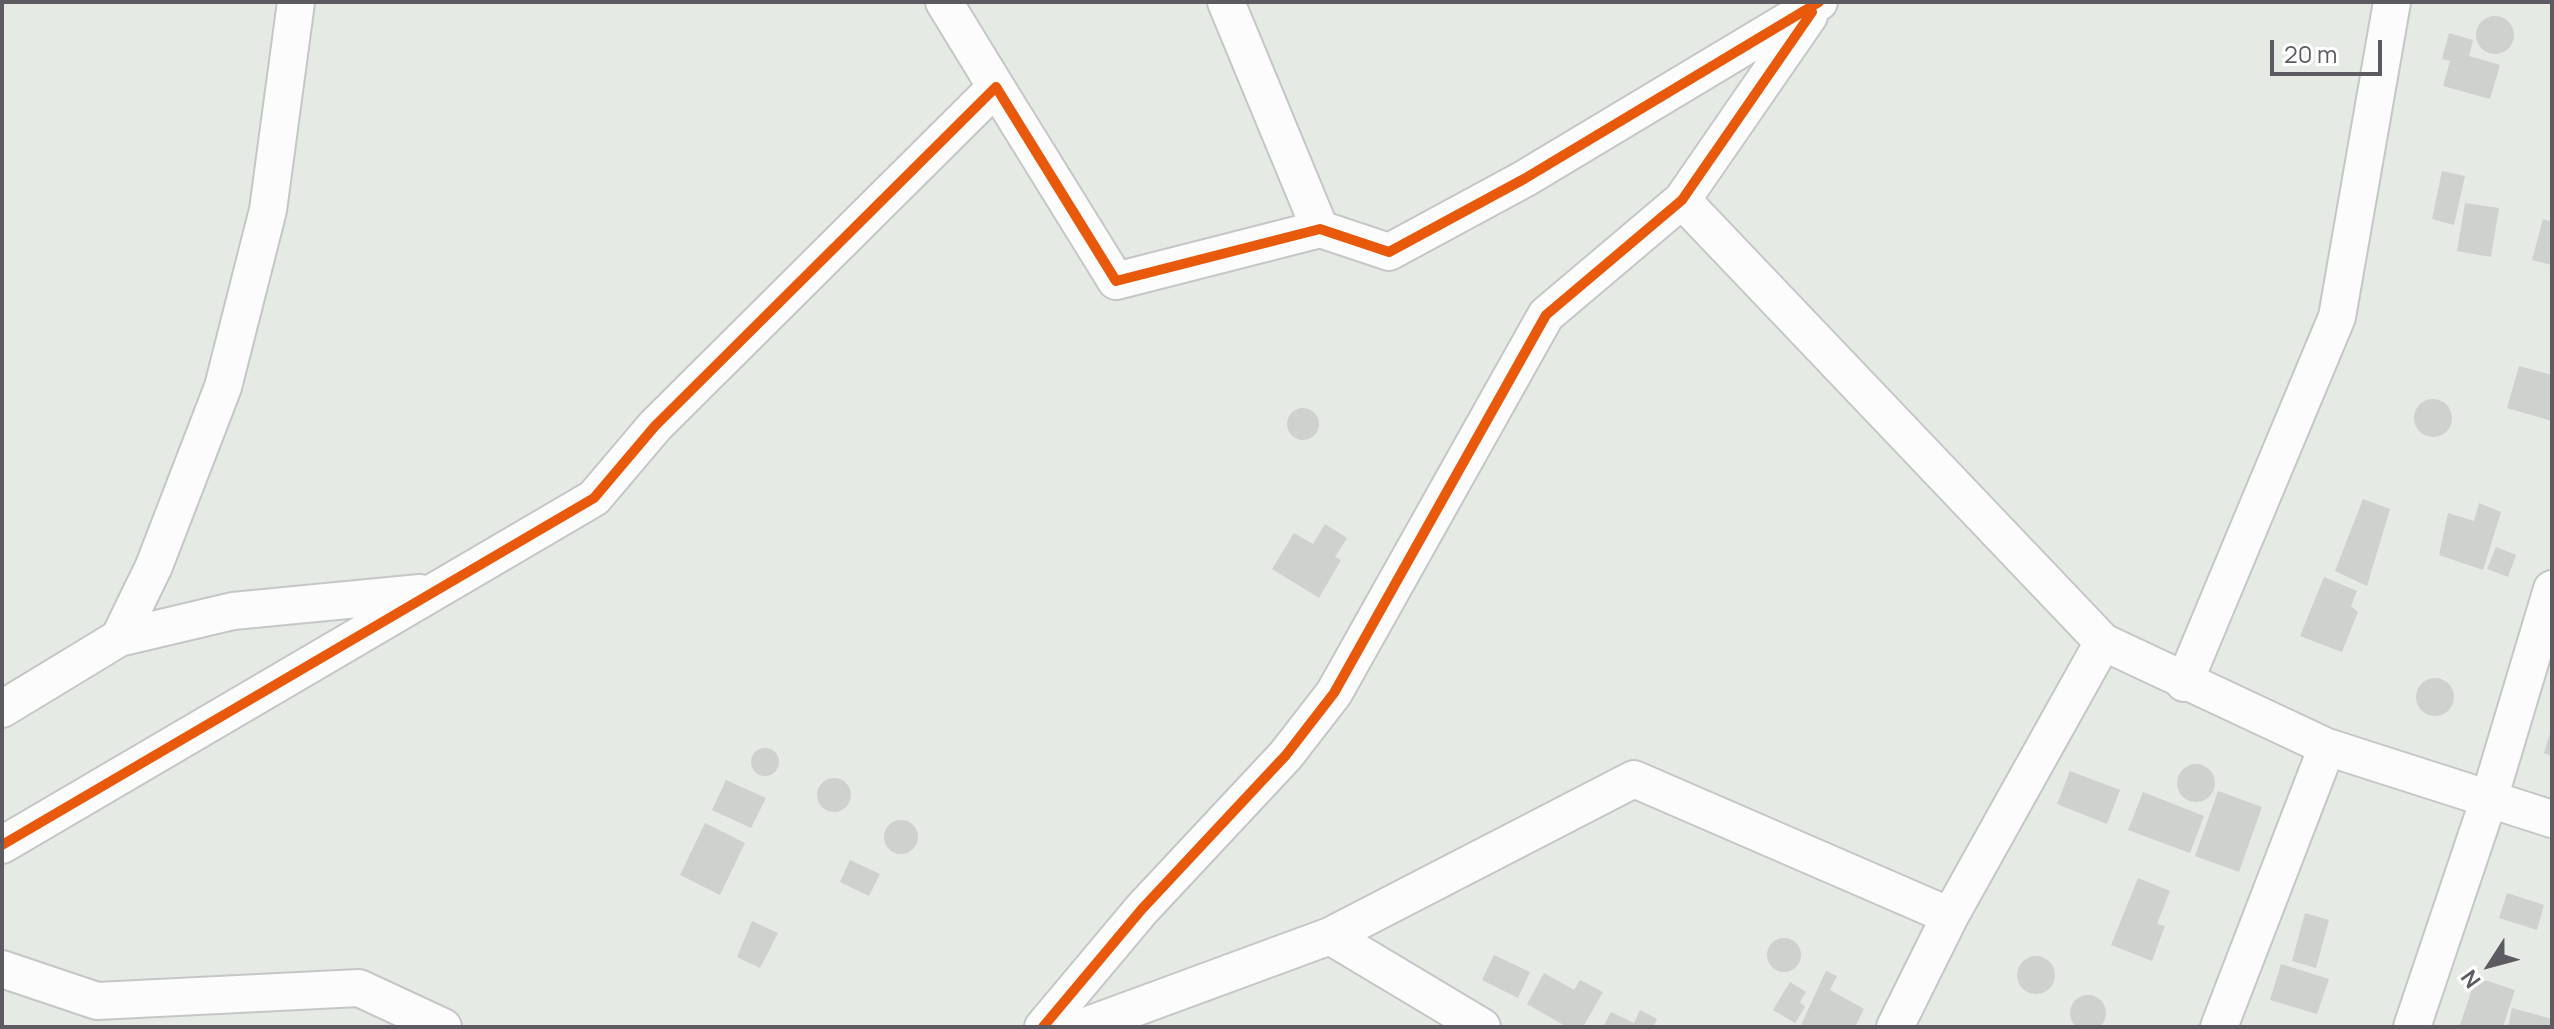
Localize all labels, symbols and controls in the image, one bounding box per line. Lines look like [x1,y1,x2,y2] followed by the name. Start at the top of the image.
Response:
[2274,24,2386,74] scale bar
[2284,37,2337,70] text: 20 m
[2450,925,2530,1005] north arrow
[2454,964,2487,994] text: N

